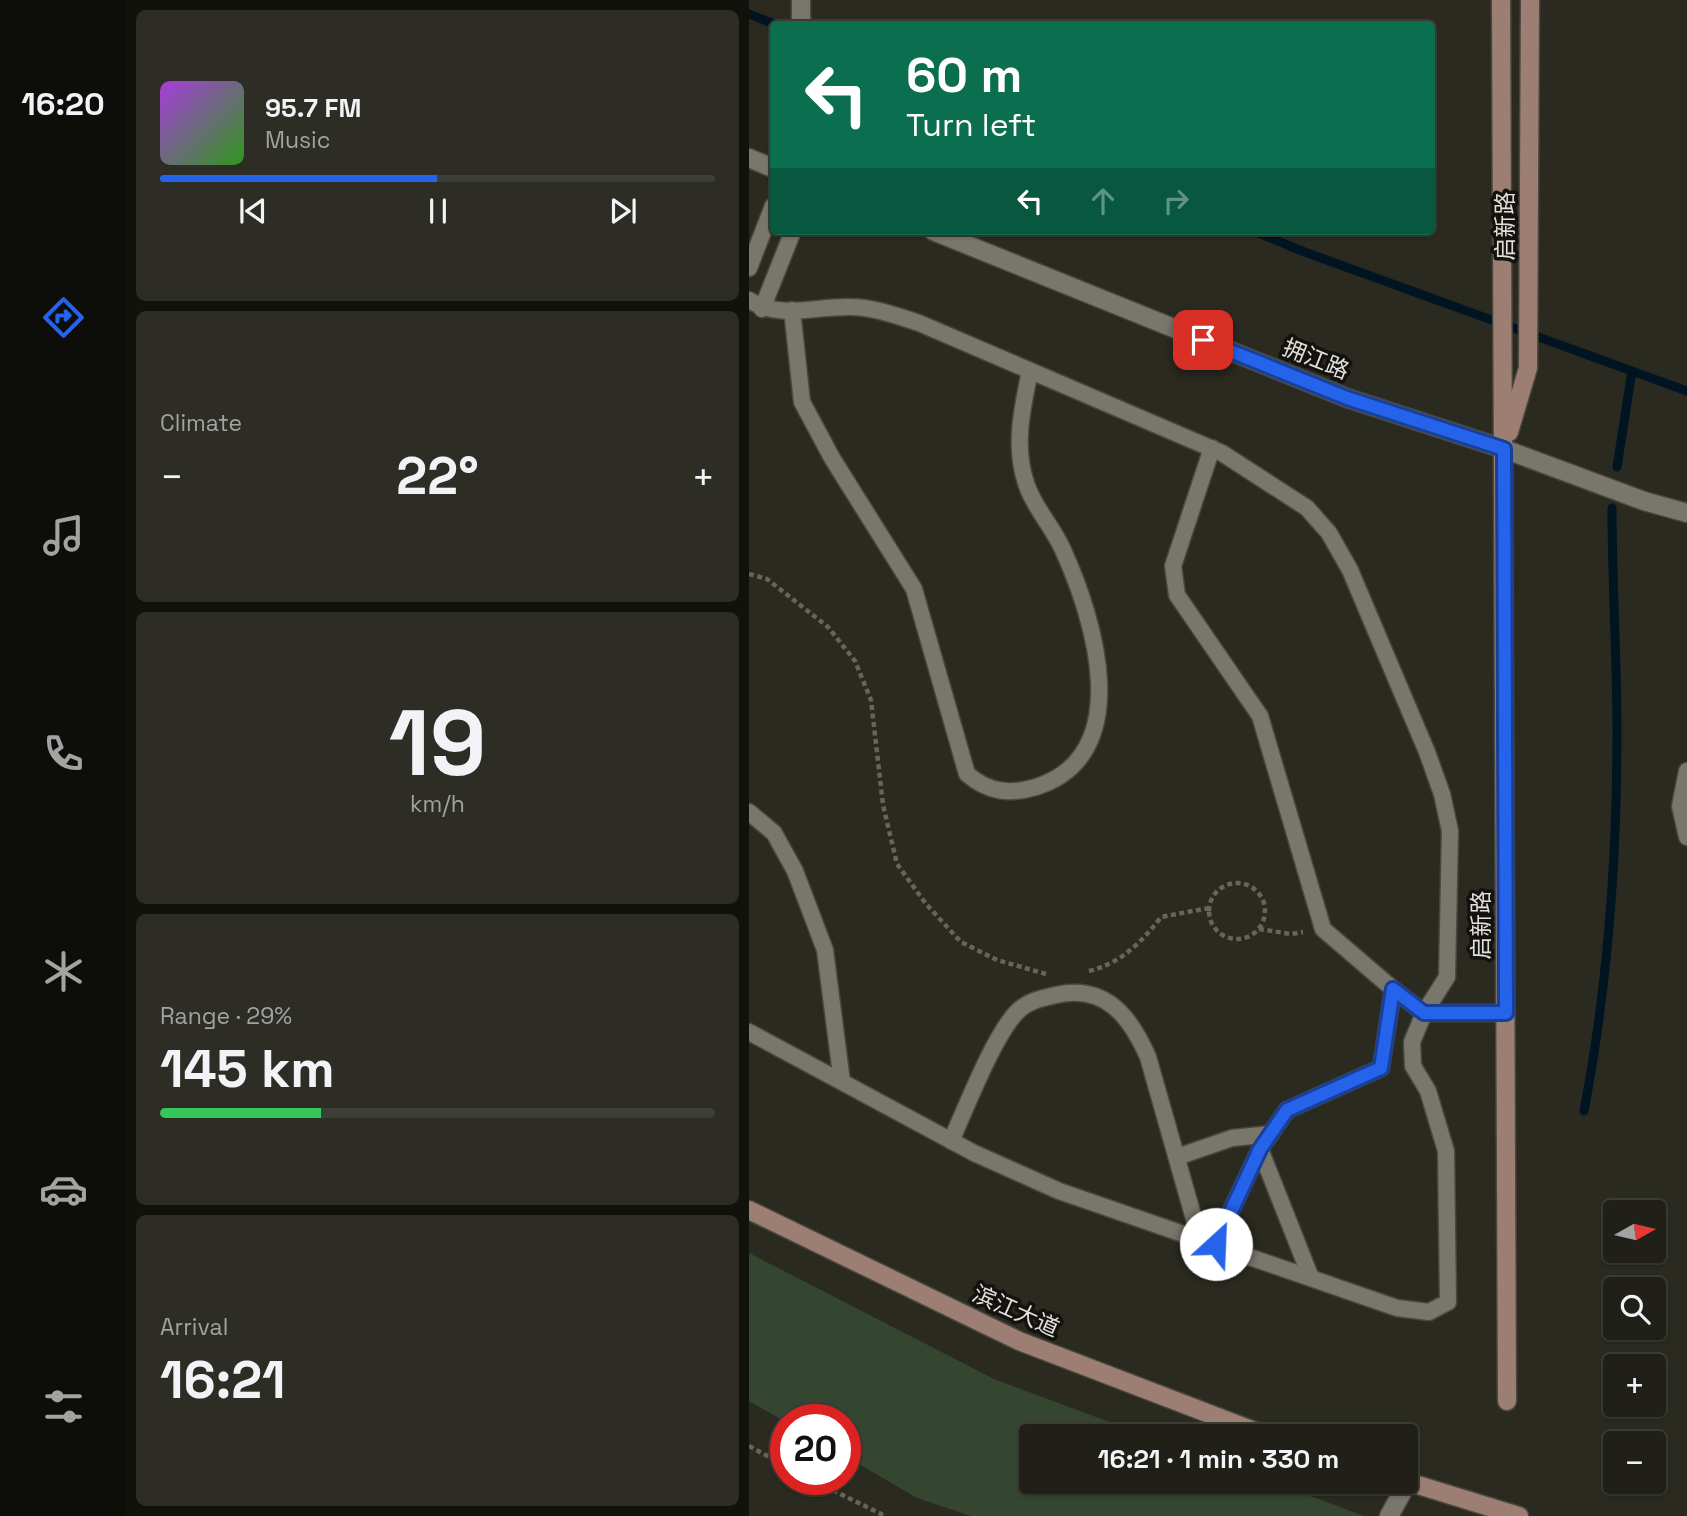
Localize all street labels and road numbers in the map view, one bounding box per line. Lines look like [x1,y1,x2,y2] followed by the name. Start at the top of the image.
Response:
[1490,192,1520,261] street label: 启新路
[1278,332,1354,386] street label: 拥江路
[1466,891,1496,960] street label: 启新路
[968,1279,1064,1343] street label: 滨江大道

